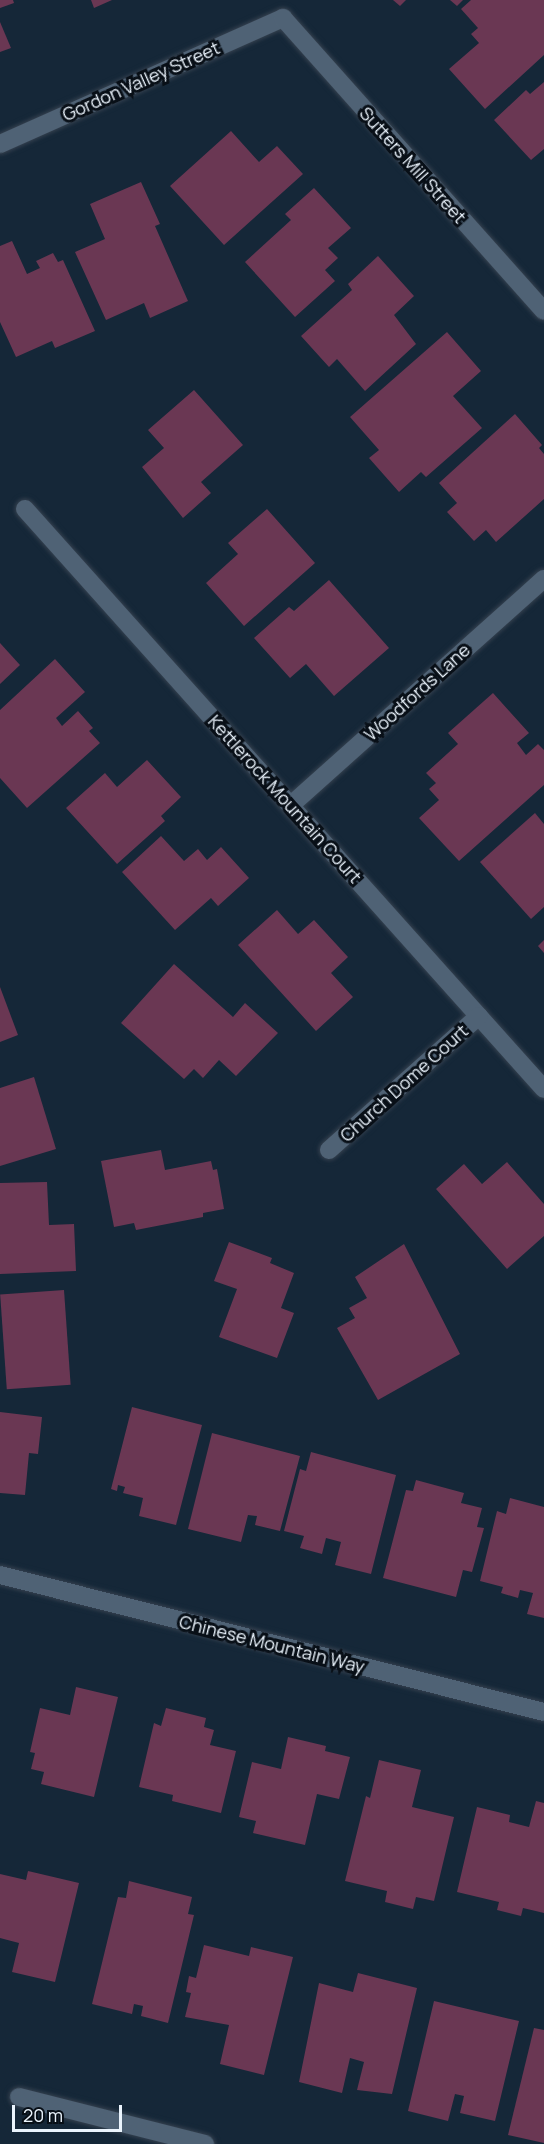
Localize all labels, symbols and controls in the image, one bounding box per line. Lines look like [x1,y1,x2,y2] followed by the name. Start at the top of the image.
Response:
[59,37,223,125] street label: Gordon Valley Street
[355,102,471,228] street label: Sutters Mill Street
[360,639,474,745] street label: Woodfords Lane
[204,710,366,888] street label: Kettlerock Mountain Court
[336,1020,472,1146] street label: Church Dome Court
[177,1610,367,1678] street label: Chinese Mountain Way
[15,2093,124,2131] scale bar
[23,2103,63,2127] text: 20 m

